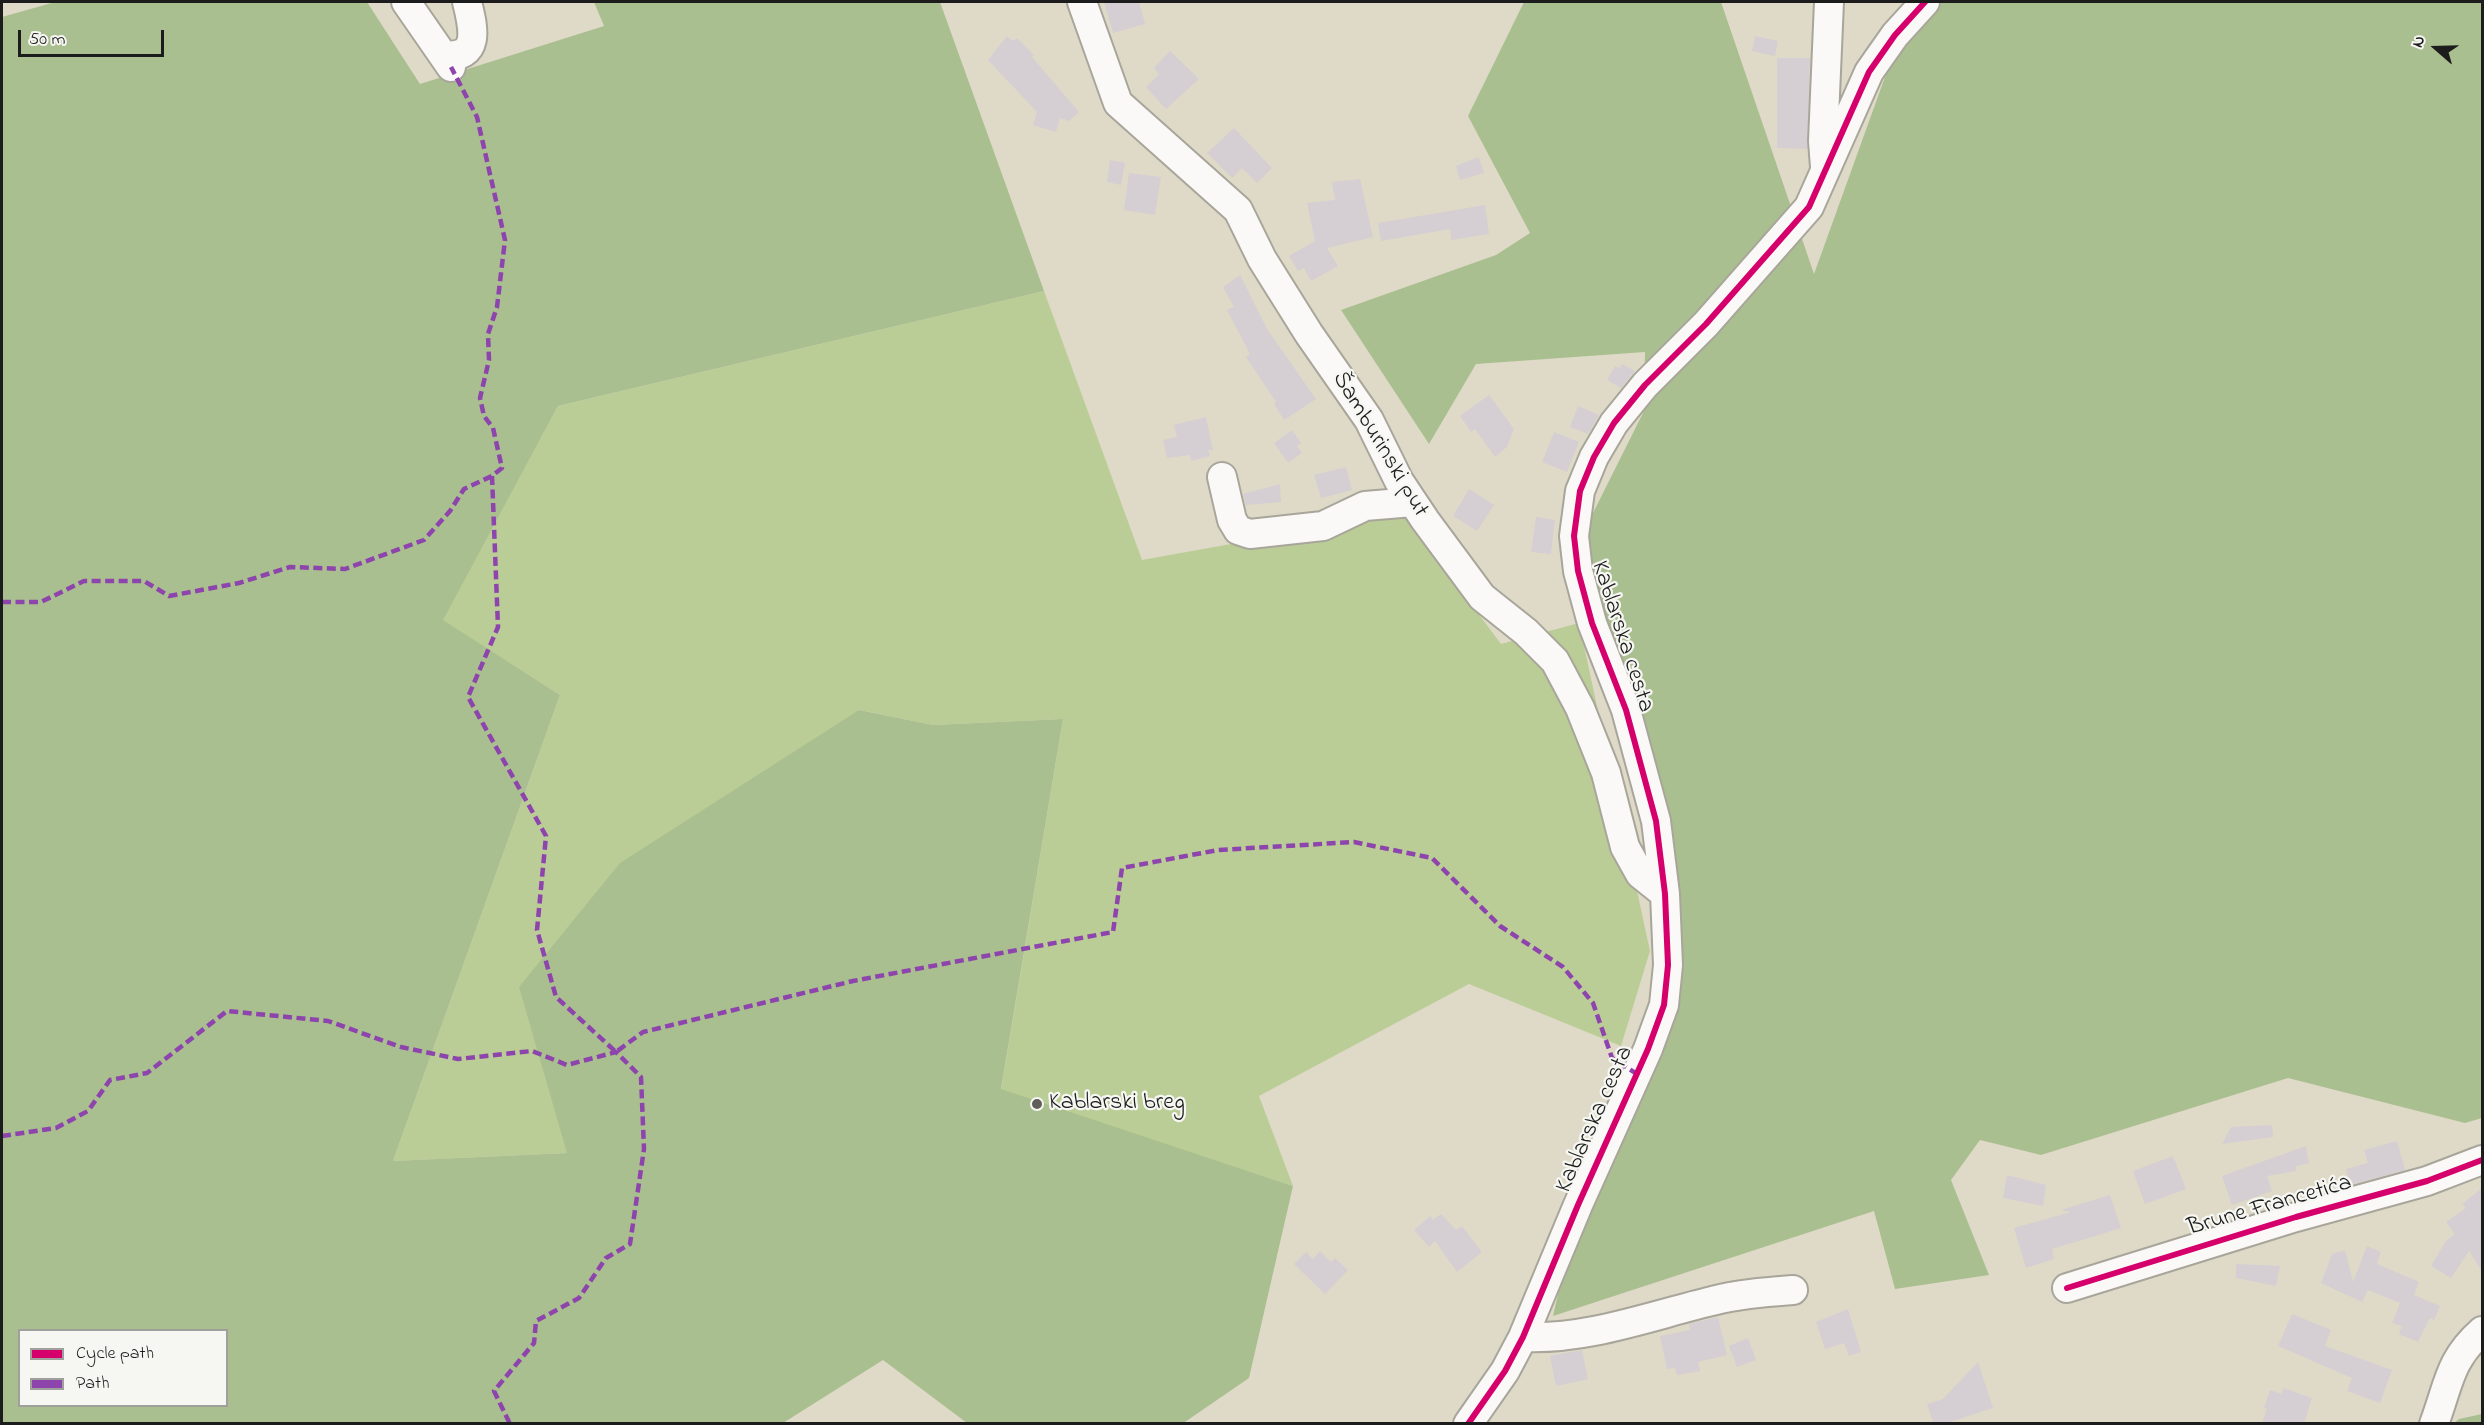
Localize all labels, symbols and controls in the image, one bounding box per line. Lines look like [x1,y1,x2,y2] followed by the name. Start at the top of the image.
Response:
[21,18,166,56] scale bar
[2406,18,2466,78] north arrow
[29,27,66,53] text: 50 m
[2406,33,2432,51] text: N
[1324,367,1434,523] street label: Šamburinski put
[1583,558,1659,716] street label: Kablarska cesta
[1551,1042,1641,1198] street label: Kablarska cesta
[1049,1090,1185,1118] place label: Kablarski breg
[1030,1097,1044,1111] marker: Kablarski breg
[2185,1170,2355,1244] street label: Brune Francetića
[18,1329,228,1407] legend
[76,1341,154,1367] text: Cycle path
[76,1371,110,1397] text: Path

